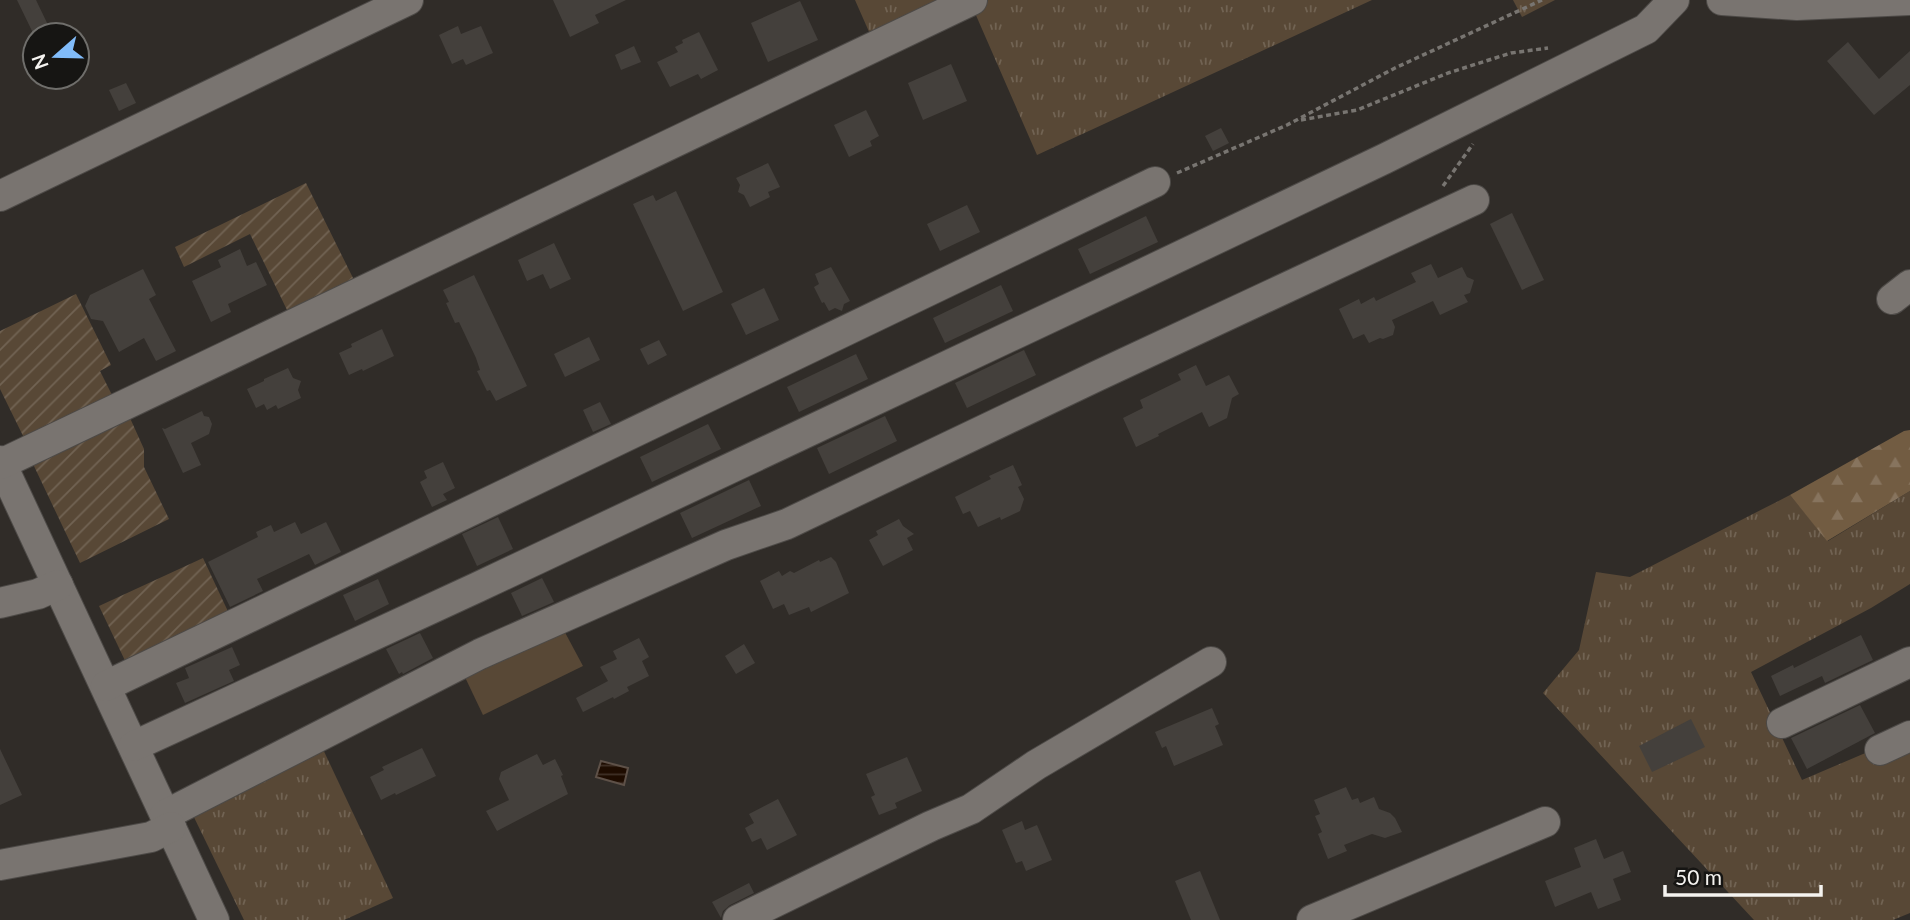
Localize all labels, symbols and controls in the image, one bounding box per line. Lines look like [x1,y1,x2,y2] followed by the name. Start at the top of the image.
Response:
[21,21,91,91] north arrow
[26,51,53,73] text: N
[1665,853,1821,897] scale bar
[1675,864,1722,889] text: 50 m

